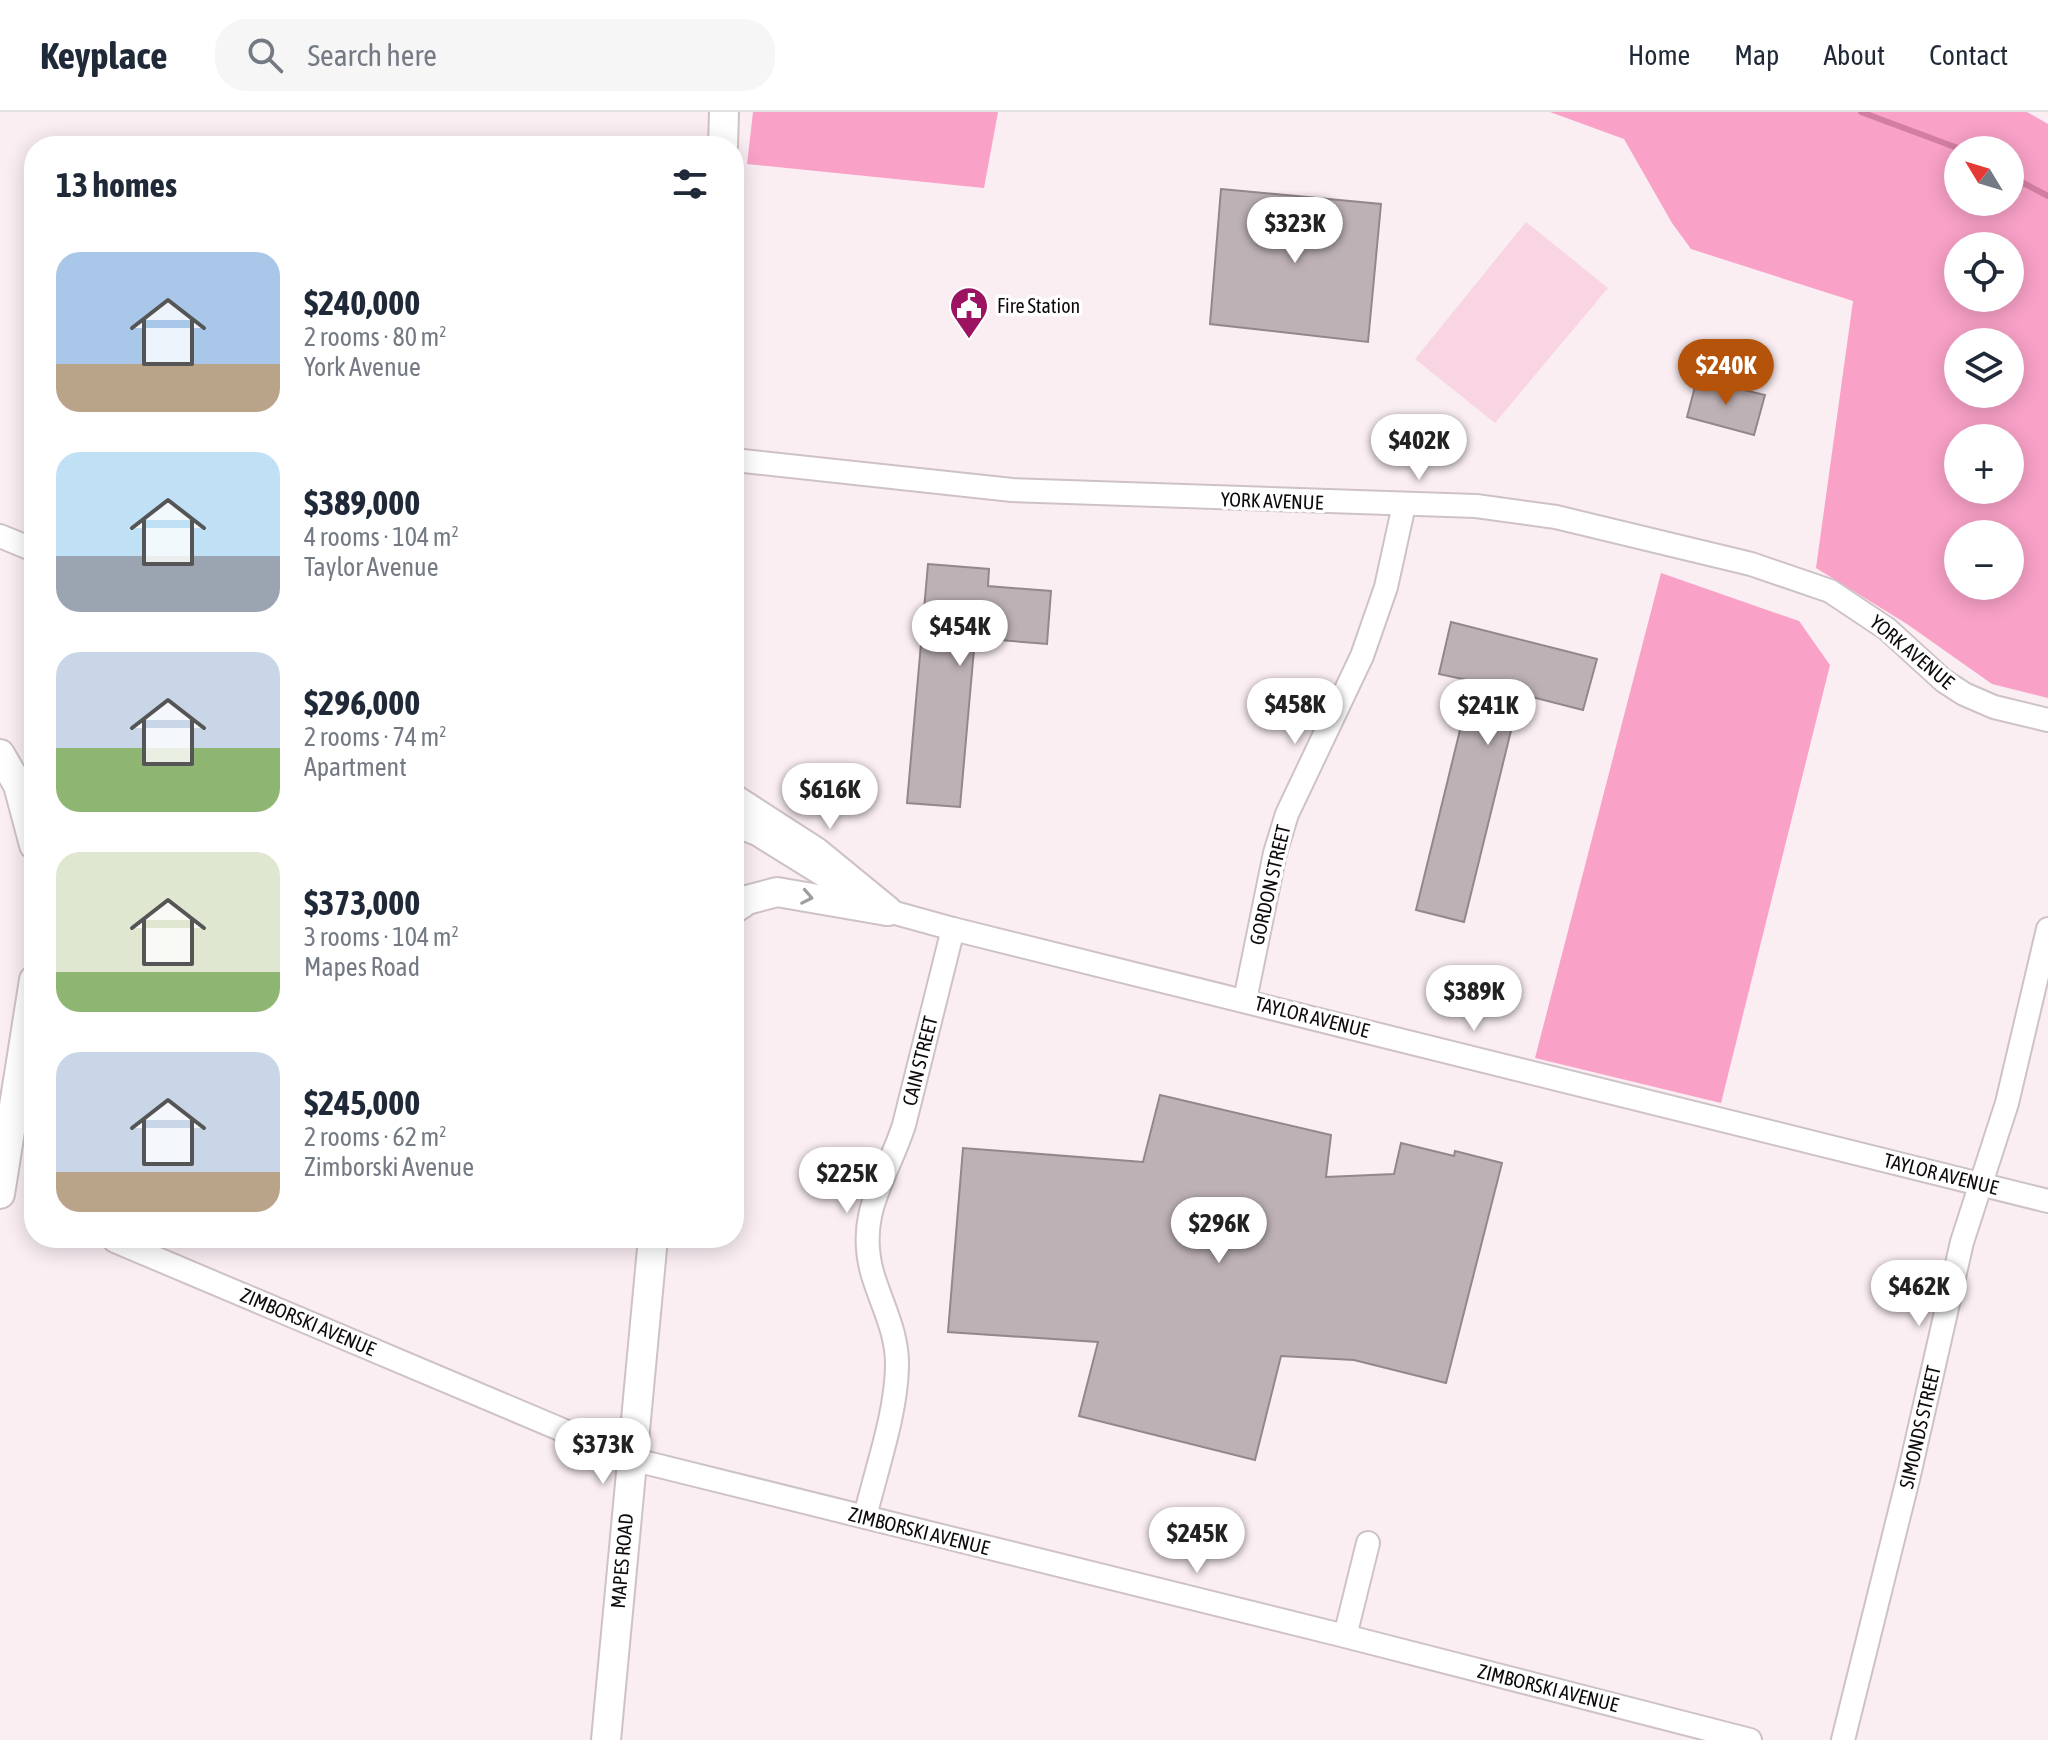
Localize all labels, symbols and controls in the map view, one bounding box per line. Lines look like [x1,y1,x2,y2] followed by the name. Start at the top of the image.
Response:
[215,19,775,91] search box
[243,33,287,77] icon: search
[40,34,167,77] text: Keyplace
[307,38,437,72] text: Search here
[1628,39,1690,71] text: Home
[1734,39,1779,71] text: Map
[1823,39,1885,71] text: About
[1929,39,2008,71] text: Contact
[1944,136,2024,216] north arrow
[1944,136,2024,600] map controls
[668,162,712,206] icon: filters
[56,165,177,204] text: 13 homes
[1239,197,1351,265] pin: $323K
[1265,208,1325,238] text: $323K
[1944,232,2024,312] button: locate
[304,283,420,322] text: $240,000
[120,284,216,380] icon: home
[948,285,990,340] public building icon: Fire Station
[997,294,1080,317] place label: Fire Station
[304,322,446,352] text: 2 rooms · 80 m²
[1944,328,2024,408] button: layers
[1670,339,1782,407] pin: $240K
[1696,350,1756,380] text: $240K
[304,352,421,382] text: York Avenue
[1363,414,1475,482] pin: $402K
[1944,424,2024,504] button: +
[1389,425,1449,455] text: $402K
[304,483,420,522] text: $389,000
[120,484,216,580] icon: home
[1220,487,1324,514] street label: YORK AVENUE
[1944,520,2024,600] button: −
[304,522,459,552] text: 4 rooms · 104 m²
[304,552,438,582] text: Taylor Avenue
[904,600,1016,668] pin: $454K
[1866,610,1959,694] street label: YORK AVENUE
[930,611,990,641] text: $454K
[1239,678,1351,746] pin: $458K
[1432,679,1544,747] pin: $241K
[304,683,420,722] text: $296,000
[120,684,216,780] icon: home
[1265,689,1325,719] text: $458K
[1458,690,1518,720] text: $241K
[304,722,446,752] text: 2 rooms · 74 m²
[304,752,407,782] text: Apartment
[774,763,886,831] pin: $616K
[800,774,860,804] text: $616K
[1245,822,1295,947] street label: GORDON STREET
[304,883,420,922] text: $373,000
[120,884,216,980] icon: home
[800,888,814,905] one-way arrow
[304,922,459,952] text: 3 rooms · 104 m²
[304,952,420,982] text: Mapes Road
[1418,965,1530,1033] pin: $389K
[1444,976,1504,1006] text: $389K
[1252,991,1372,1042] street label: TAYLOR AVENUE
[897,1014,942,1108] street label: CAIN STREET
[304,1083,420,1122] text: $245,000
[120,1084,216,1180] icon: home
[304,1122,446,1152] text: 2 rooms · 62 m²
[791,1147,903,1215] pin: $225K
[1881,1148,2001,1199] street label: TAYLOR AVENUE
[304,1152,474,1182] text: Zimborski Avenue
[817,1158,877,1188] text: $225K
[1163,1197,1275,1265] pin: $296K
[1189,1208,1249,1238] text: $296K
[1863,1260,1975,1328] pin: $462K
[1889,1271,1949,1301] text: $462K
[237,1283,380,1361] street label: ZIMBORSKI AVENUE
[1894,1363,1945,1491] street label: SIMONDS STREET
[547,1418,659,1486] pin: $373K
[573,1429,633,1459] text: $373K
[846,1502,992,1559] street label: ZIMBORSKI AVENUE
[1141,1507,1253,1575] pin: $245K
[606,1513,637,1609] street label: MAPES ROAD
[1167,1518,1227,1548] text: $245K
[1475,1659,1621,1716] street label: ZIMBORSKI AVENUE

